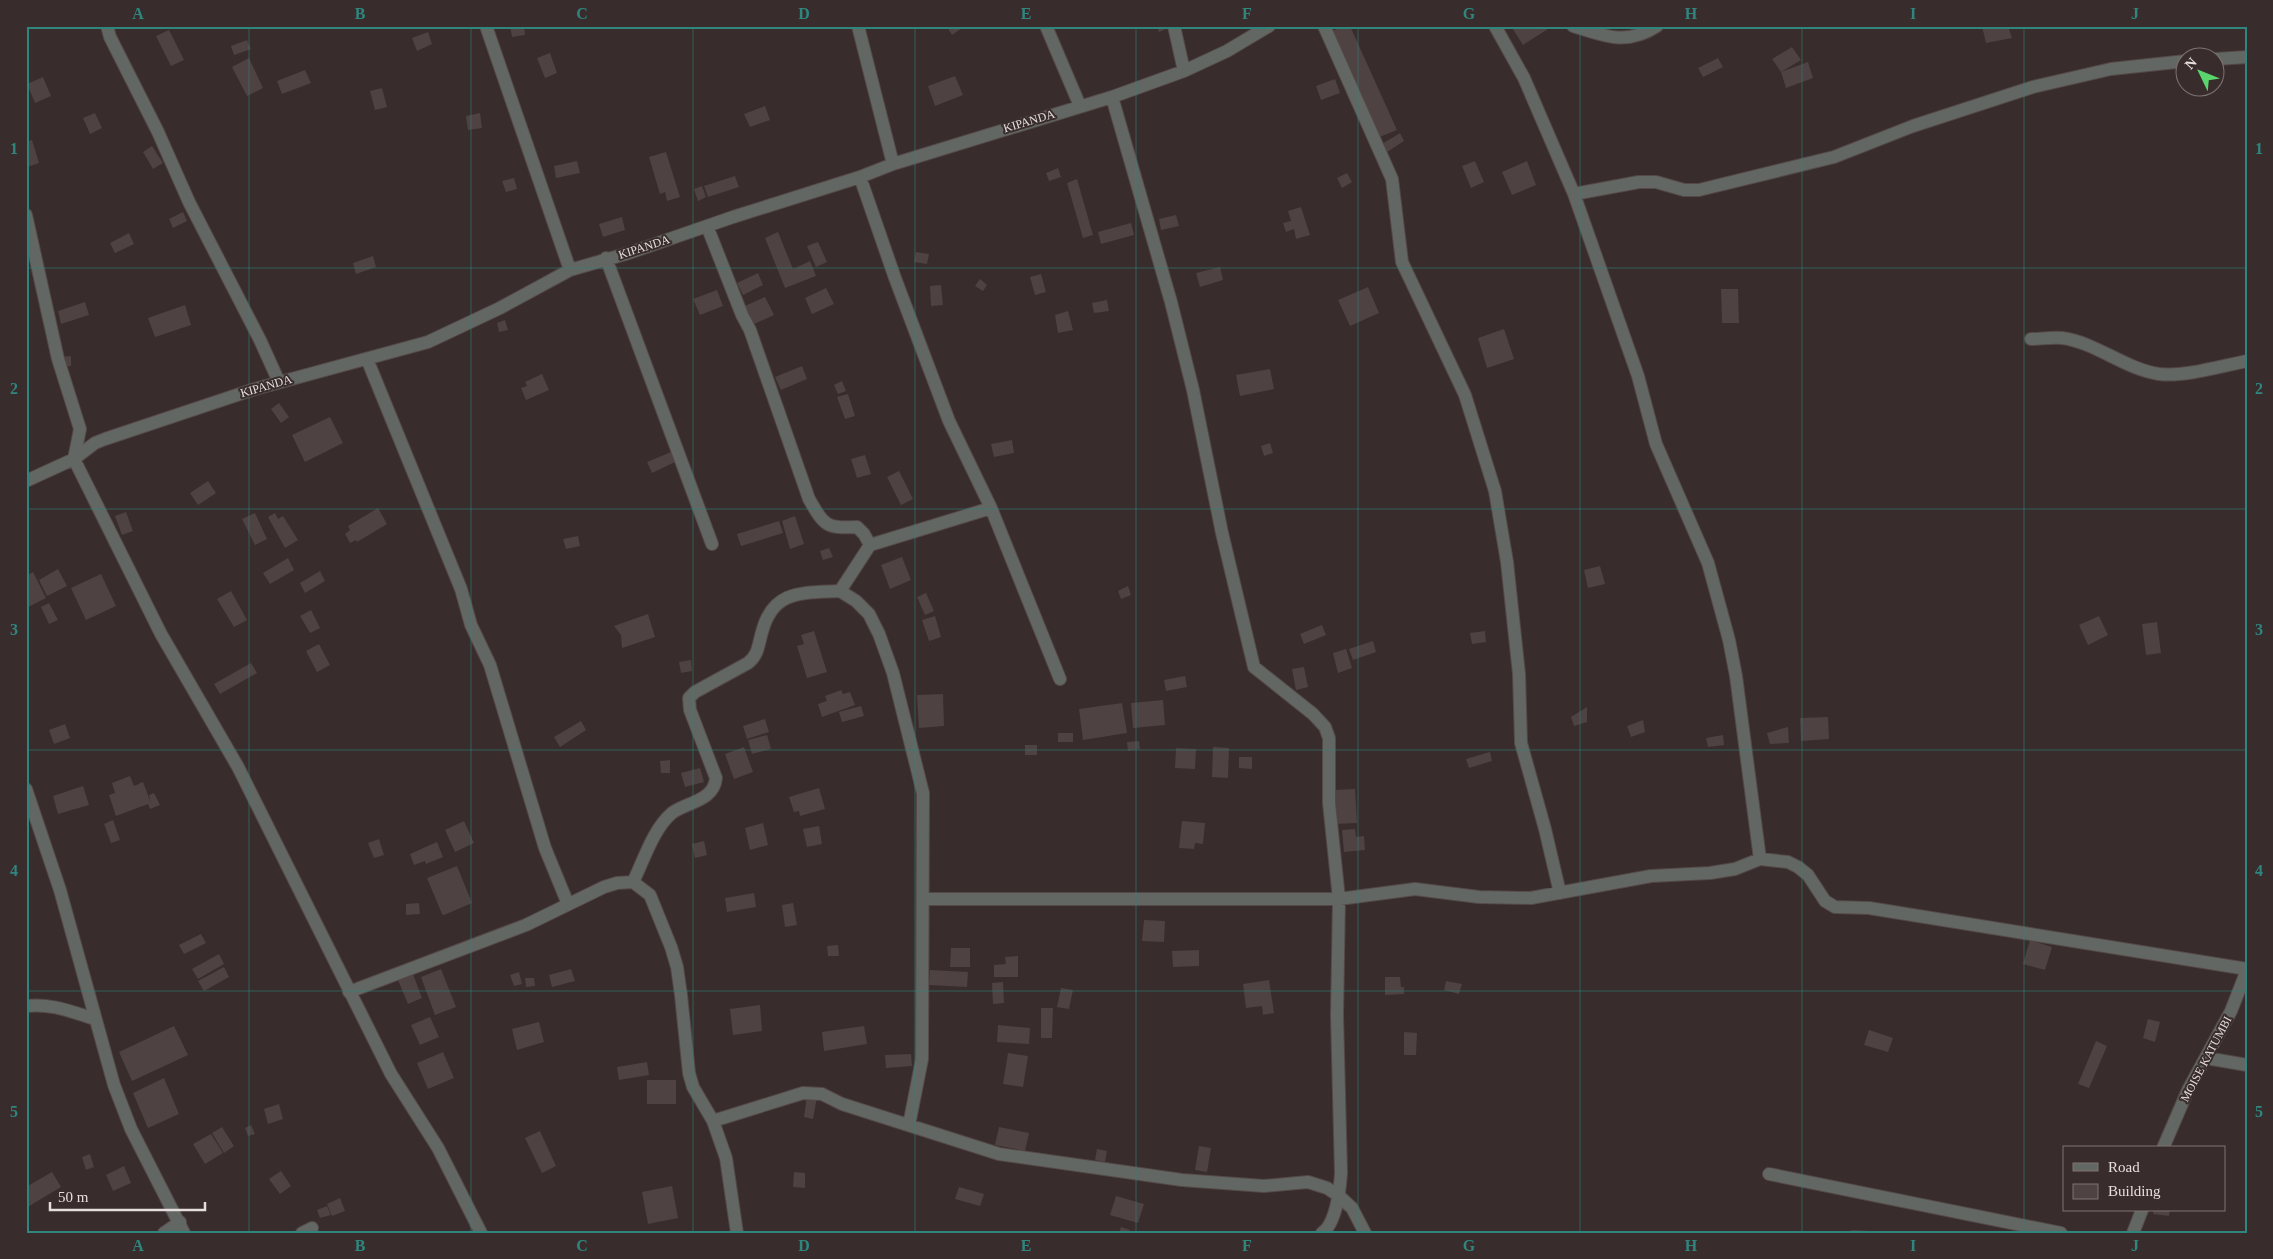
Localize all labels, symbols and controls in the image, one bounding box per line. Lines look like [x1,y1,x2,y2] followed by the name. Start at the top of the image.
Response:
[132,5,144,22] text: A
[355,5,366,22] text: B
[576,5,588,22] text: C
[798,5,810,22] text: D
[1021,5,1031,22] text: E
[1242,5,1252,22] text: F
[1463,5,1476,22] text: G
[1685,5,1698,22] text: H
[1910,5,1916,22] text: I
[2131,5,2139,22] text: J
[2176,48,2226,98] north arrow
[2182,55,2200,72] text: N
[1002,106,1057,135] street label: KIPANDA
[10,140,18,157] text: 1
[2255,140,2263,157] text: 1
[617,232,672,262] street label: KIPANDA
[239,372,294,400] street label: KIPANDA
[10,380,18,397] text: 2
[2255,380,2263,397] text: 2
[10,621,18,638] text: 3
[2255,621,2263,638] text: 3
[10,862,18,879] text: 4
[2255,862,2263,879] text: 4
[2178,1014,2234,1104] street label: MOISE KATUMBI
[10,1103,18,1120] text: 5
[2255,1103,2263,1120] text: 5
[2063,1146,2226,1212] legend
[2108,1159,2140,1175] text: Road
[50,1179,205,1211] scale bar
[2108,1183,2161,1199] text: Building
[58,1189,89,1205] text: 50 m
[132,1237,144,1254] text: A
[355,1237,366,1254] text: B
[576,1237,588,1254] text: C
[798,1237,810,1254] text: D
[1021,1237,1031,1254] text: E
[1242,1237,1252,1254] text: F
[1463,1237,1476,1254] text: G
[1685,1237,1698,1254] text: H
[1910,1237,1916,1254] text: I
[2131,1237,2139,1254] text: J

